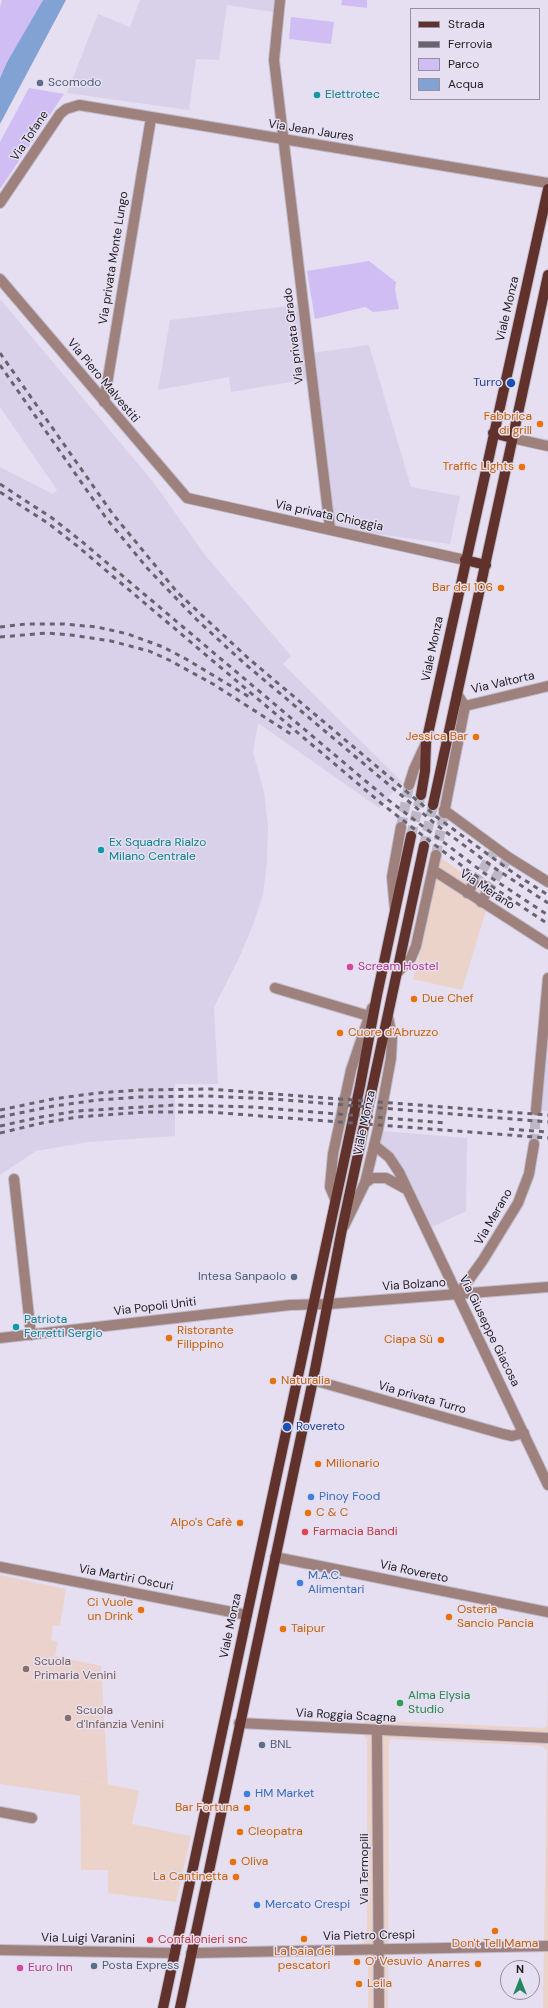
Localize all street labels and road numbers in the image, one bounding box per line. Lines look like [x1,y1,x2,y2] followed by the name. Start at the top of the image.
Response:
[8,108,52,164] street label: Via Tofane
[267,117,355,145] street label: Via Jean Jaures
[96,190,132,326] street label: Via privata Monte Lungo
[494,275,522,343] street label: Viale Monza
[281,287,307,385] street label: Via privata Grado
[64,336,142,426] street label: Via Piero Malvestiti
[274,497,384,535] street label: Via privata Chioggia
[419,615,447,683] street label: Viale Monza
[470,669,536,697] street label: Via Valtorta
[457,867,517,913] street label: Via Merano
[351,1089,379,1157] street label: Viale Monza
[472,1186,516,1248] street label: Via Merano
[456,1273,522,1389] street label: Via Giuseppe Giacosa
[382,1276,446,1294] street label: Via Bolzano
[113,1295,197,1319] street label: Via Popoli Uniti
[376,1379,468,1417] street label: Via privata Turro
[378,1558,450,1586] street label: Via Rovereto
[77,1562,175,1594] street label: Via Martiri Oscuri
[217,1592,245,1660] street label: Viale Monza
[295,1706,397,1726] street label: Via Roggia Scagna
[358,1833,372,1905] street label: Via Termopili
[323,1928,415,1944] street label: Via Pietro Crespi
[41,1931,135,1947] street label: Via Luigi Varanini

